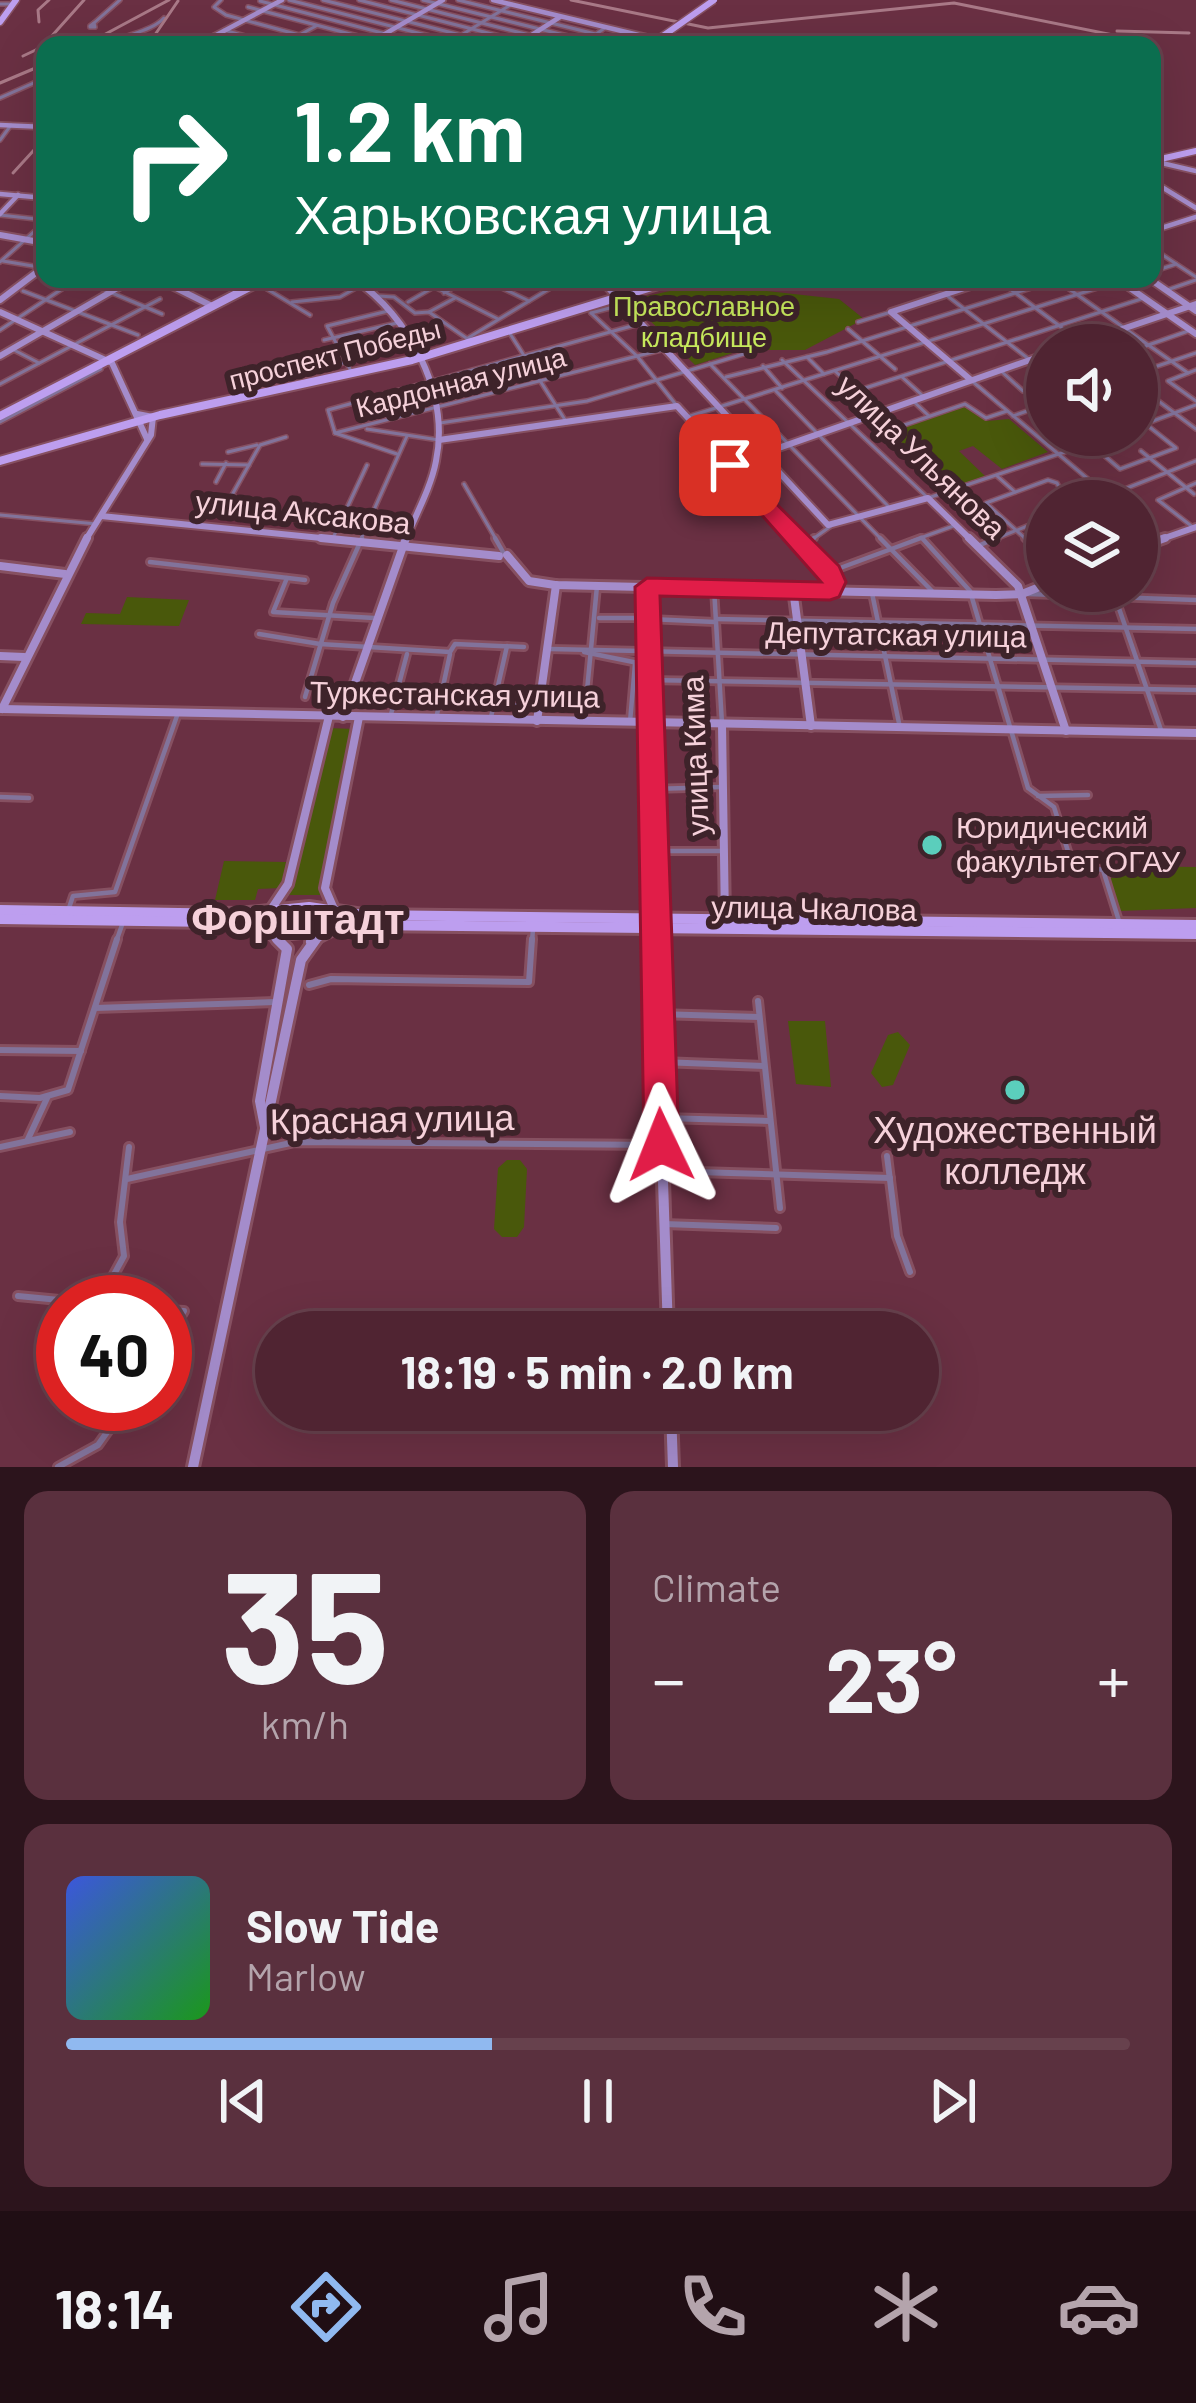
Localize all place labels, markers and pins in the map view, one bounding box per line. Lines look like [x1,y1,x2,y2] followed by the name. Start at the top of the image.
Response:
[679,414,781,516] pin
[956,808,1181,878] place label: Юридический факультет ОГАУ
[919,832,945,858] marker: Юридический факультет ОГАУ
[1002,1077,1028,1103] marker: Художественный колледж
[873,1107,1157,1192] place label: Художественный колледж

